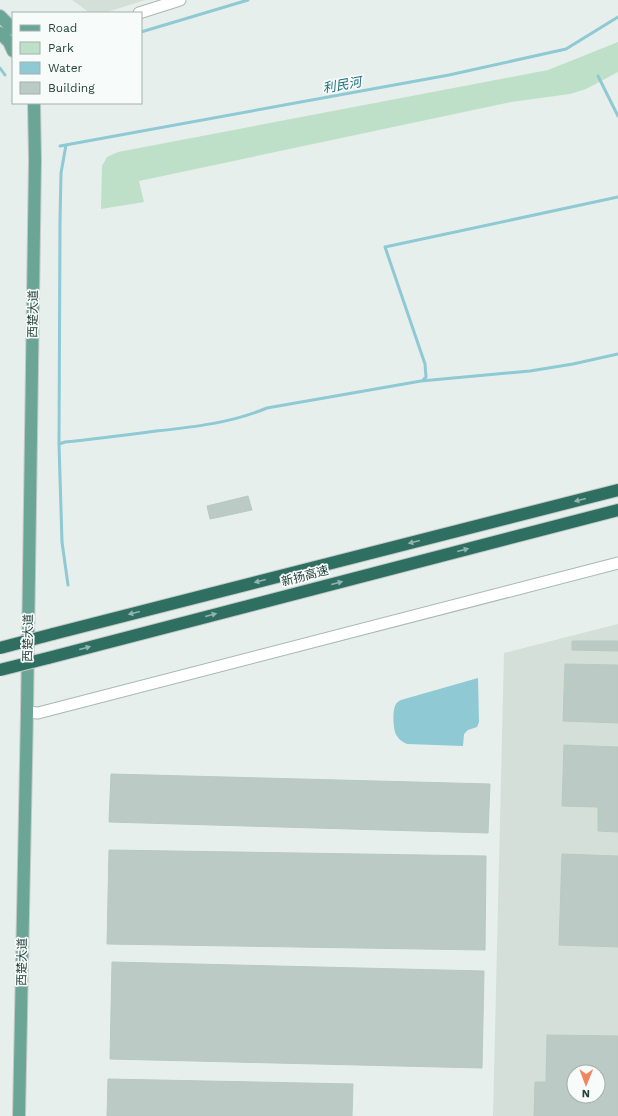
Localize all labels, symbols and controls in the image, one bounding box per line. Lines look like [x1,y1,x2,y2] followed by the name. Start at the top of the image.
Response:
[12,12,142,104] legend
[48,21,77,35] text: Road
[48,41,74,55] text: Park
[48,61,83,75] text: Water
[321,74,365,96] water label: 利民河
[48,81,95,95] text: Building
[26,290,40,338] street label: 西楚大道
[574,497,586,503] one-way arrow
[407,539,419,545] one-way arrow
[457,547,469,553] one-way arrow
[280,563,330,589] street label: 新扬高速
[254,578,266,584] one-way arrow
[331,579,343,585] one-way arrow
[128,611,141,617] one-way arrow
[205,612,217,618] one-way arrow
[21,614,35,662] street label: 西楚大道
[80,645,92,651] one-way arrow
[15,938,29,986] street label: 西楚大道
[566,1064,606,1104] north arrow
[582,1087,590,1100] text: N

